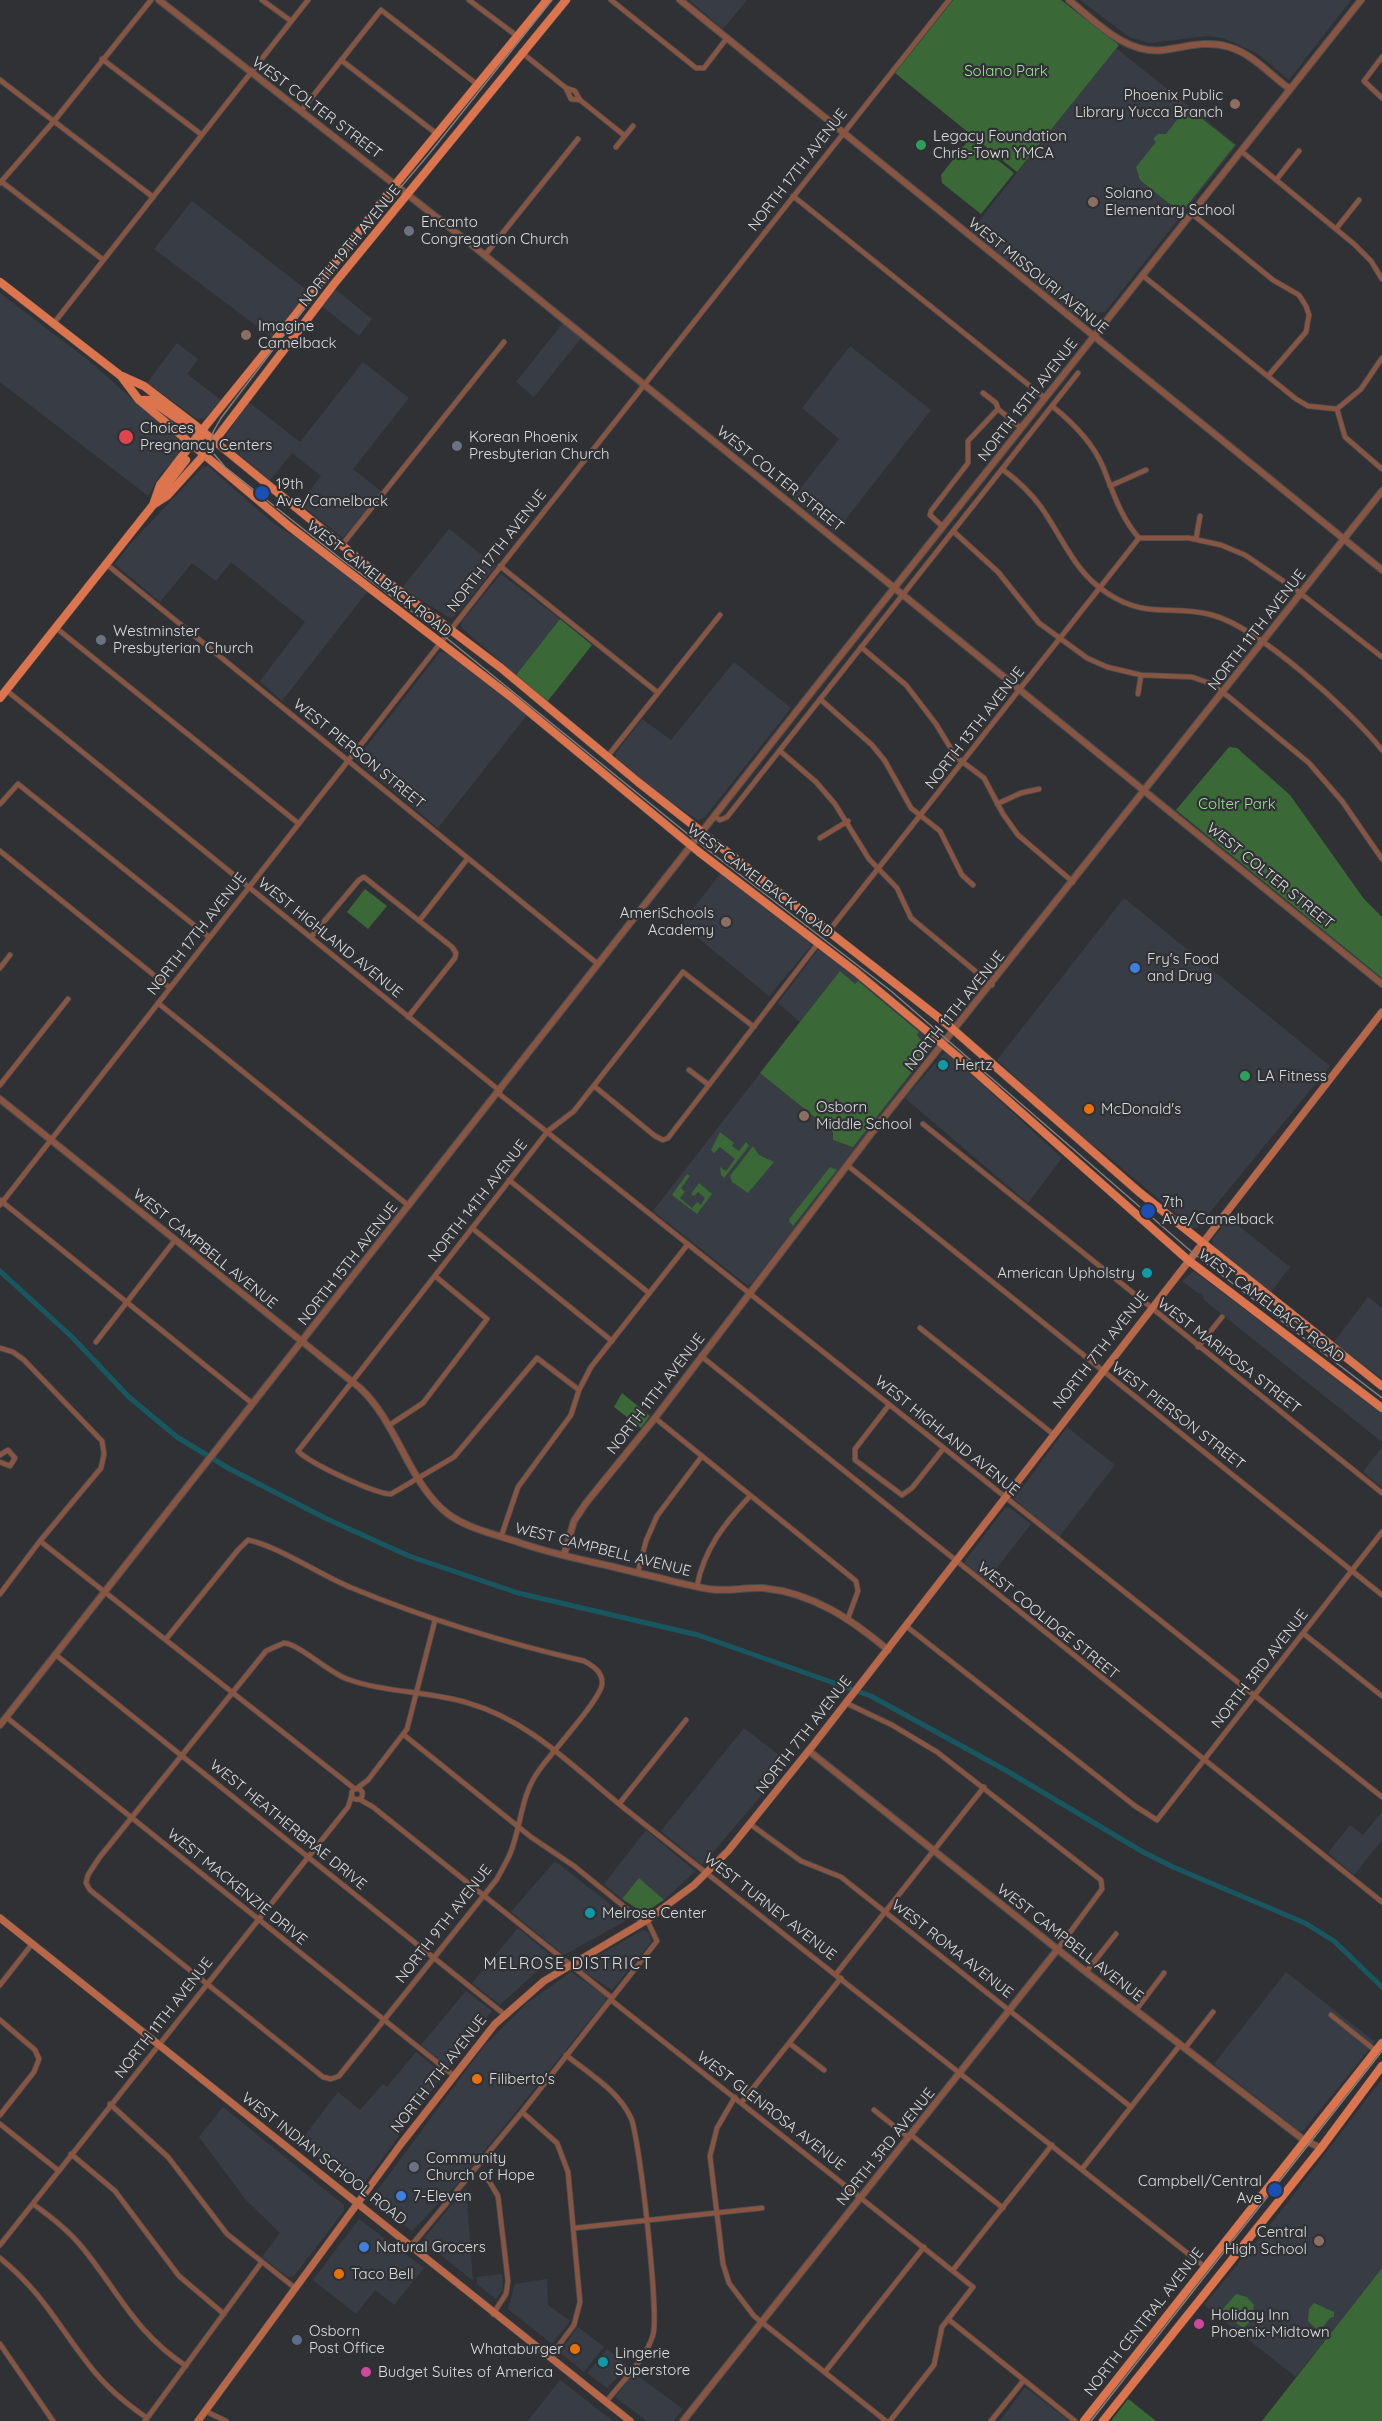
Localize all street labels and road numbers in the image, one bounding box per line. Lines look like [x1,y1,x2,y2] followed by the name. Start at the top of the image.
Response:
[248,53,386,163] street label: WEST COLTER STREET
[745,105,851,235] street label: NORTH 17TH AVENUE
[295,182,405,310] street label: NORTH 19TH AVENUE
[964,214,1112,338] street label: WEST MISSOURI AVENUE
[974,335,1082,465] street label: NORTH 15TH AVENUE
[713,422,847,536] street label: WEST COLTER STREET
[444,486,550,616] street label: NORTH 17TH AVENUE
[303,517,455,641] street label: WEST CAMELBACK ROAD
[1204,566,1310,694] street label: NORTH 11TH AVENUE
[922,663,1028,793] street label: NORTH 13TH AVENUE
[289,695,429,813] street label: WEST PIERSON STREET
[1203,819,1337,933] street label: WEST COLTER STREET
[683,820,837,942] street label: WEST CAMELBACK ROAD
[144,869,250,999] street label: NORTH 17TH AVENUE
[254,874,406,1002] street label: WEST HIGHLAND AVENUE
[901,948,1009,1074] street label: NORTH 11TH AVENUE
[425,1136,531,1266] street label: NORTH 14TH AVENUE
[129,1185,281,1313] street label: WEST CAMPBELL AVENUE
[294,1199,402,1329] street label: NORTH 15TH AVENUE
[1194,1245,1348,1367] street label: WEST CAMELBACK ROAD
[1049,1287,1153,1413] street label: NORTH 7TH AVENUE
[1154,1294,1304,1418] street label: WEST MARIPOSA STREET
[603,1330,709,1458] street label: NORTH 11TH AVENUE
[1108,1358,1248,1474] street label: WEST PIERSON STREET
[871,1372,1023,1500] street label: WEST HIGHLAND AVENUE
[513,1519,693,1581] street label: WEST CAMPBELL AVENUE
[974,1558,1122,1684] street label: WEST COOLIDGE STREET
[1208,1606,1312,1732] street label: NORTH 3RD AVENUE
[752,1672,856,1798] street label: NORTH 7TH AVENUE
[206,1756,370,1894] street label: WEST HEATHERBRAE DRIVE
[163,1825,311,1949] street label: WEST MACKENZIE DRIVE
[700,1850,840,1964] street label: WEST TURNEY AVENUE
[392,1861,496,1987] street label: NORTH 9TH AVENUE
[993,1880,1147,2006] street label: WEST CAMPBELL AVENUE
[888,1896,1016,2002] street label: WEST ROMA AVENUE
[111,1954,217,2082] street label: NORTH 11TH AVENUE
[387,2011,491,2137] street label: NORTH 7TH AVENUE
[693,2048,849,2174] street label: WEST GLENROSA AVENUE
[833,2085,939,2209] street label: NORTH 3RD AVENUE
[238,2089,410,2229] street label: WEST INDIAN SCHOOL ROAD
[1080,2244,1208,2400] street label: NORTH CENTRAL AVENUE

